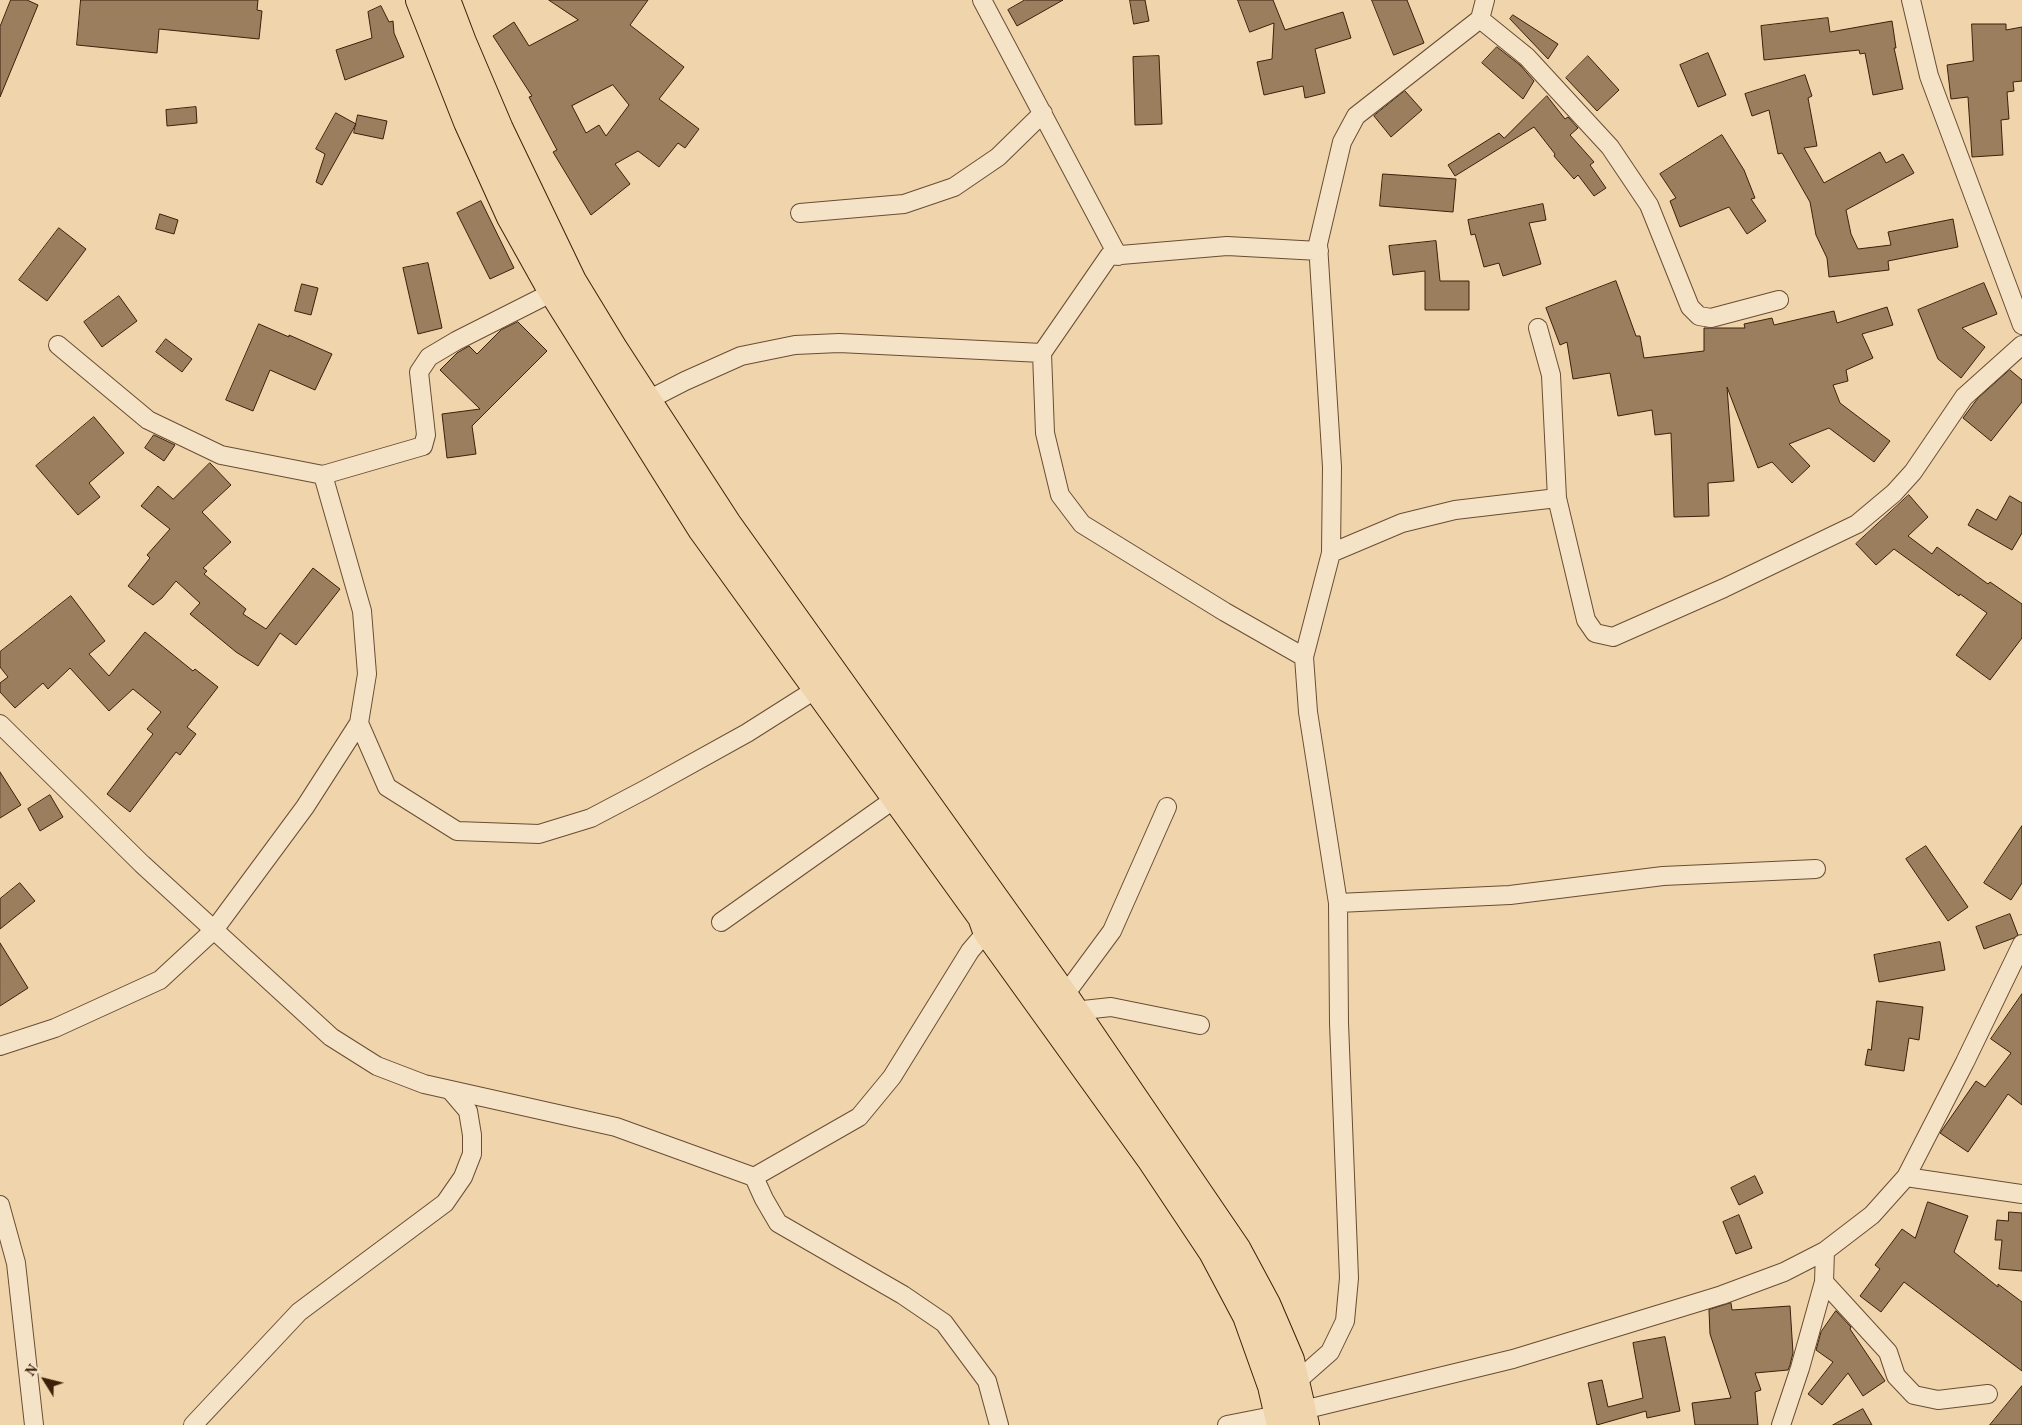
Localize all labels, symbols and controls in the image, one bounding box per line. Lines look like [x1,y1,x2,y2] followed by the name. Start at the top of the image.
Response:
[20,1355,70,1405] north arrow
[22,1361,43,1381] text: N

